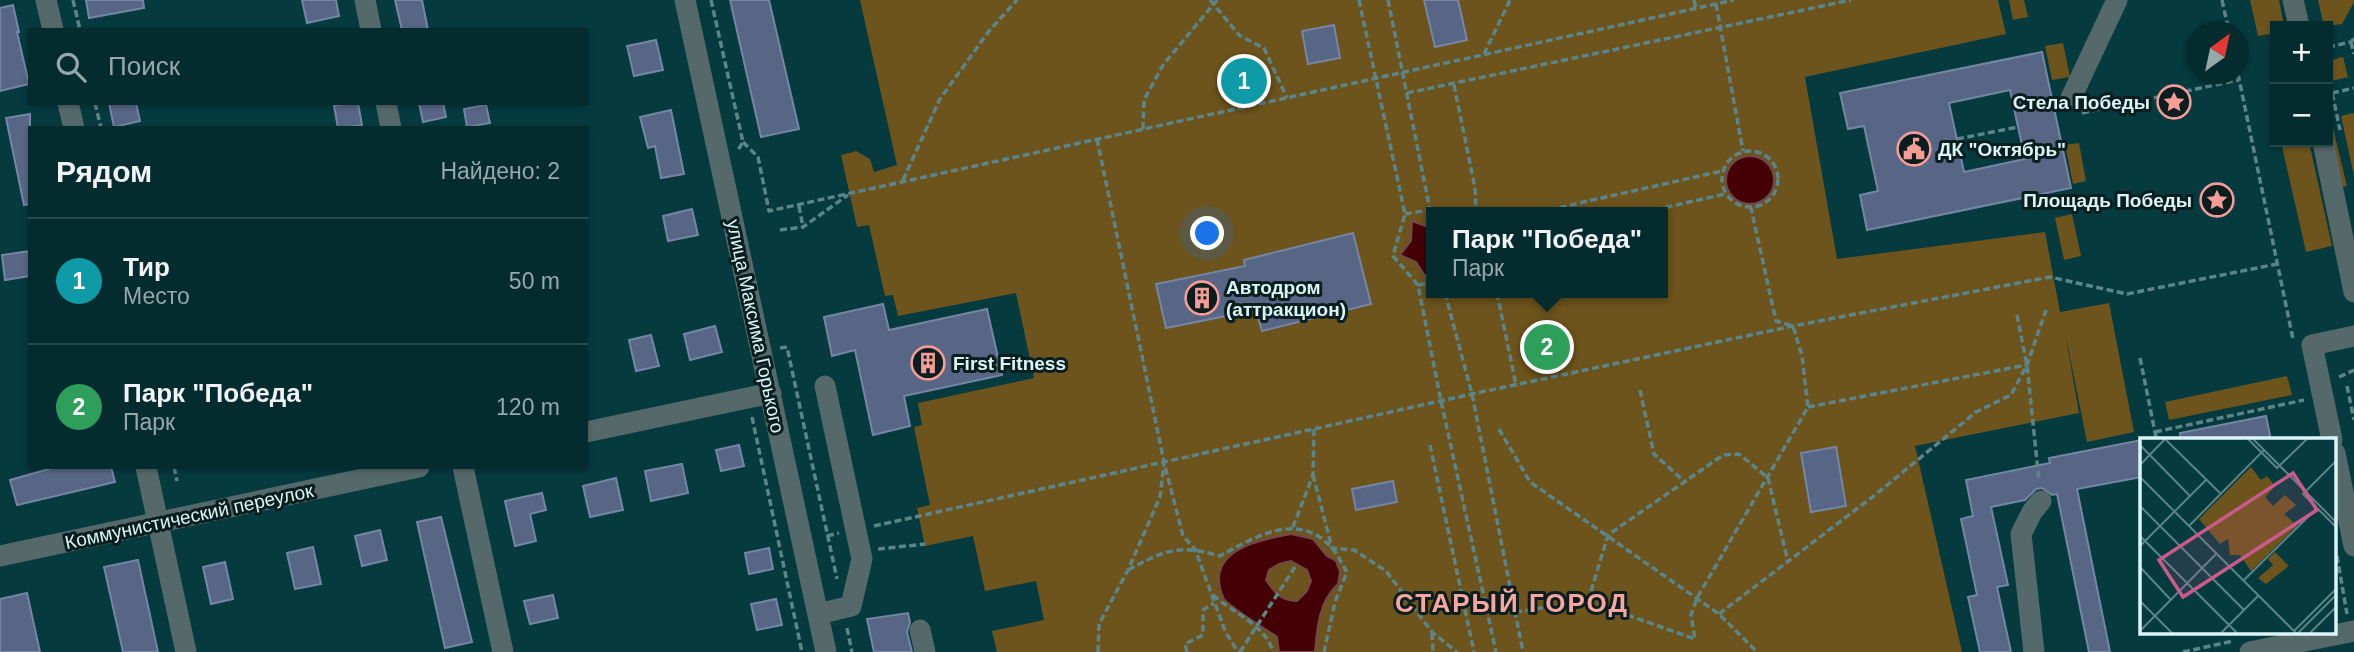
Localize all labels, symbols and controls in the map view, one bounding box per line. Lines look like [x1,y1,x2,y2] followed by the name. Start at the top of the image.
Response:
[2186,21,2249,84] north arrow
[2270,21,2333,147] map controls
[2270,21,2333,84] button: +
[28,28,588,105] search box
[52,48,90,86] icon: search
[108,51,180,81] text: Поиск
[1221,55,1267,107] pin: 1
[2155,83,2193,121] place icon: Стела Победы
[2270,84,2333,147] button: −
[2013,92,2150,113] place label: Стела Победы
[1895,130,1933,168] public building icon: ДК "Октябрь"
[1938,139,2066,160] place label: ДК "Октябрь"
[56,155,152,188] text: Рядом
[440,158,560,184] text: Найдено: 2
[2198,181,2236,219] place icon: Площадь Победы
[2023,190,2192,211] place label: Площадь Победы
[1426,207,1668,298] popup
[1190,216,1224,250] your location
[723,217,788,435] street label: улица Максима Горького
[1452,224,1642,254] text: Парк "Победа"
[123,252,170,282] text: Тир
[1452,255,1504,281] text: Парк
[73,268,85,294] text: 1
[509,268,560,294] text: 50 m
[1226,277,1346,320] place label: Автодром (аттракцион)
[1183,279,1221,317] building icon: Автодром (аттракцион)
[123,283,190,309] text: Место
[1524,321,1570,373] pin: 2
[909,344,947,382] building icon: First Fitness
[953,353,1066,374] place label: First Fitness
[123,378,313,408] text: Парк "Победа"
[73,394,85,420] text: 2
[496,394,560,420] text: 120 m
[123,409,175,435] text: Парк
[2140,438,2336,634] inset map
[63,480,316,553] street label: Коммунистический переулок
[1395,588,1629,618] district label: СТАРЫЙ ГОРОД

